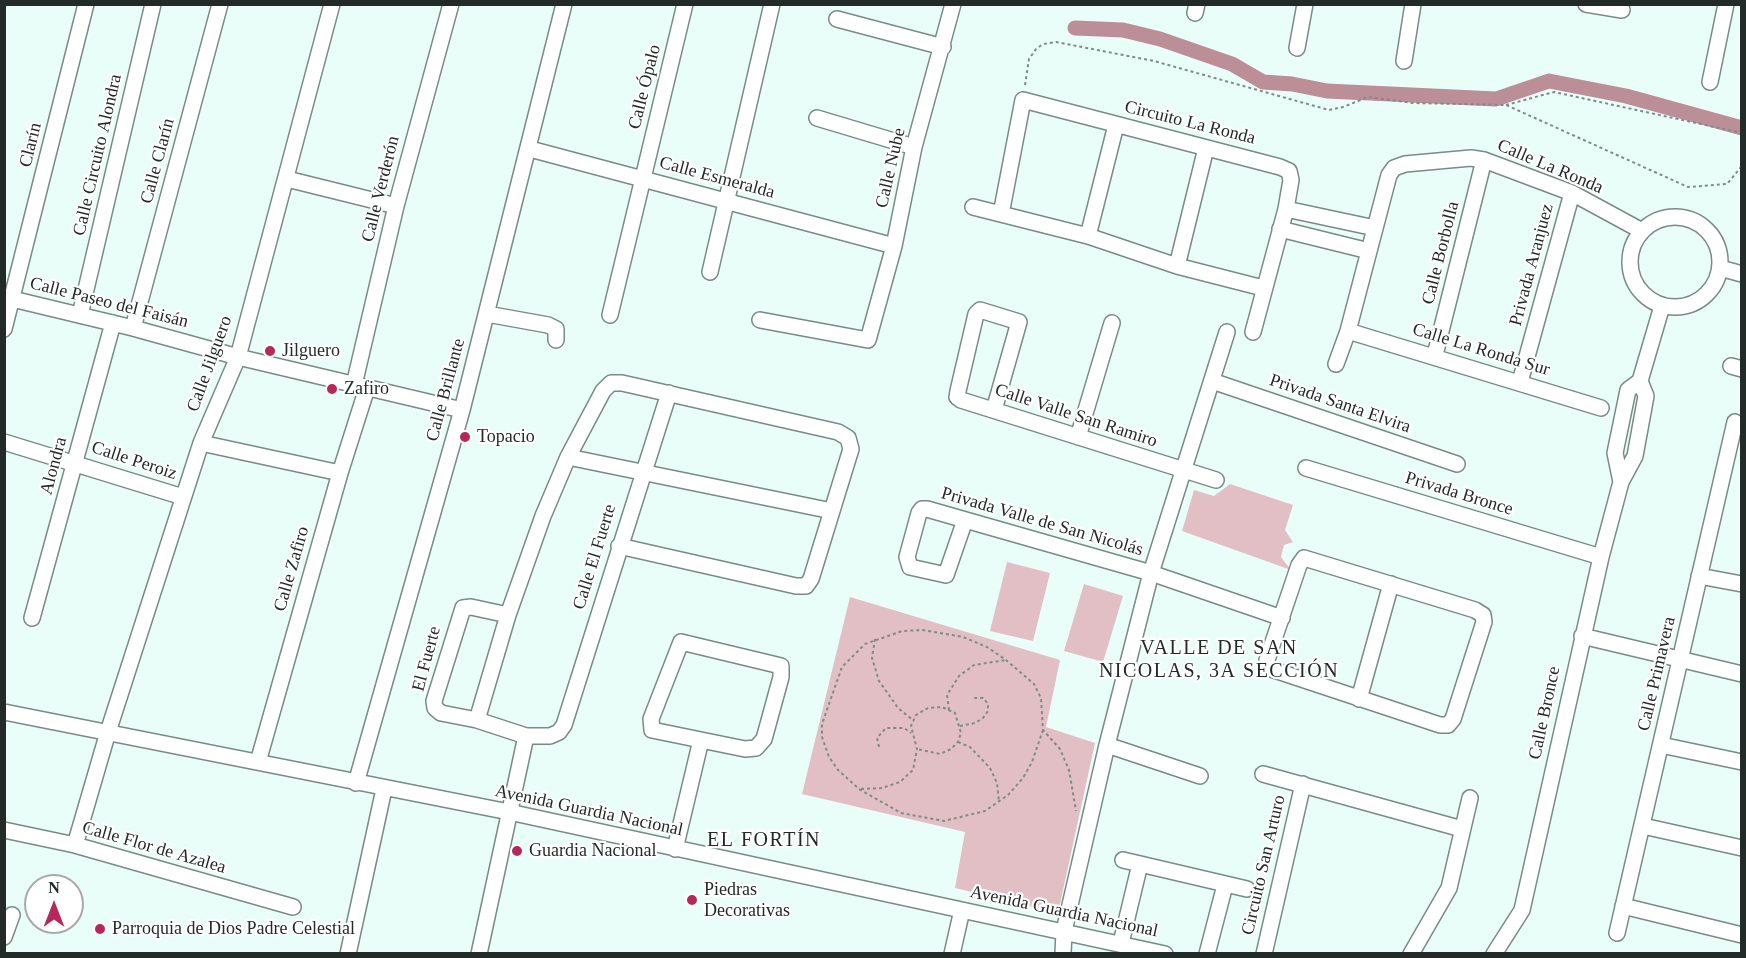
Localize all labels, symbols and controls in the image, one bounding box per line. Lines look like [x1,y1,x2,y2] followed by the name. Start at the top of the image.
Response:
[624,42,666,132] street label: Calle Ópalo
[69,72,127,238] street label: Calle Circuito Alondra
[1122,96,1258,150] street label: Circuito La Ronda
[136,116,180,206] street label: Calle Clarín
[15,121,47,169] street label: Clarín
[871,126,911,210] street label: Calle Nube
[357,134,405,244] street label: Calle Verderón
[1494,135,1606,199] street label: Calle La Ronda
[657,152,777,204] street label: Calle Esmeralda
[1418,199,1464,307] street label: Calle Borbolla
[1505,202,1559,328] street label: Privada Aranjuez
[28,273,190,333] street label: Calle Paseo del Faisán
[183,313,237,415] street label: Calle Jilguero
[1410,319,1552,381] street label: Calle La Ronda Sur
[422,336,470,444] street label: Calle Brillante
[282,340,340,362] place label: Jilguero
[263,344,277,358] marker: Jilguero
[1267,370,1413,438] street label: Privada Santa Elvira
[344,378,389,400] place label: Zafiro
[992,380,1160,452] street label: Calle Valle San Ramiro
[325,382,339,396] marker: Zafiro
[477,426,535,448] place label: Topacio
[458,430,472,444] marker: Topacio
[36,435,72,497] street label: Alondra
[89,437,179,485] street label: Calle Peroiz
[1403,467,1515,521] street label: Privada Bronce
[939,483,1145,561] street label: Privada Valle de San Nicolás
[569,502,621,612] street label: Calle El Fuerte
[270,524,314,614] street label: Calle Zafiro
[1633,615,1681,733] street label: Calle Primavera
[408,624,446,694] street label: El Fuerte
[1099,637,1339,684] district label: VALLE DE SAN NICOLAS, 3A SECCIÓN
[1525,665,1565,761] street label: Calle Bronce
[493,781,685,841] street label: Avenida Guardia Nacional
[1237,793,1291,937] street label: Circuito San Arturo
[80,817,228,879] street label: Calle Flor de Azalea
[707,829,821,853] district label: EL FORTÍN
[529,840,656,862] place label: Guardia Nacional
[510,844,524,858] marker: Guardia Nacional
[24,874,84,934] north arrow
[48,879,60,896] text: N
[704,879,790,922] place label: Piedras Decorativas
[968,882,1160,942] street label: Avenida Guardia Nacional
[685,893,699,907] marker: Piedras Decorativas
[112,918,355,940] place label: Parroquia de Dios Padre Celestial
[93,922,107,936] marker: Parroquia de Dios Padre Celestial

